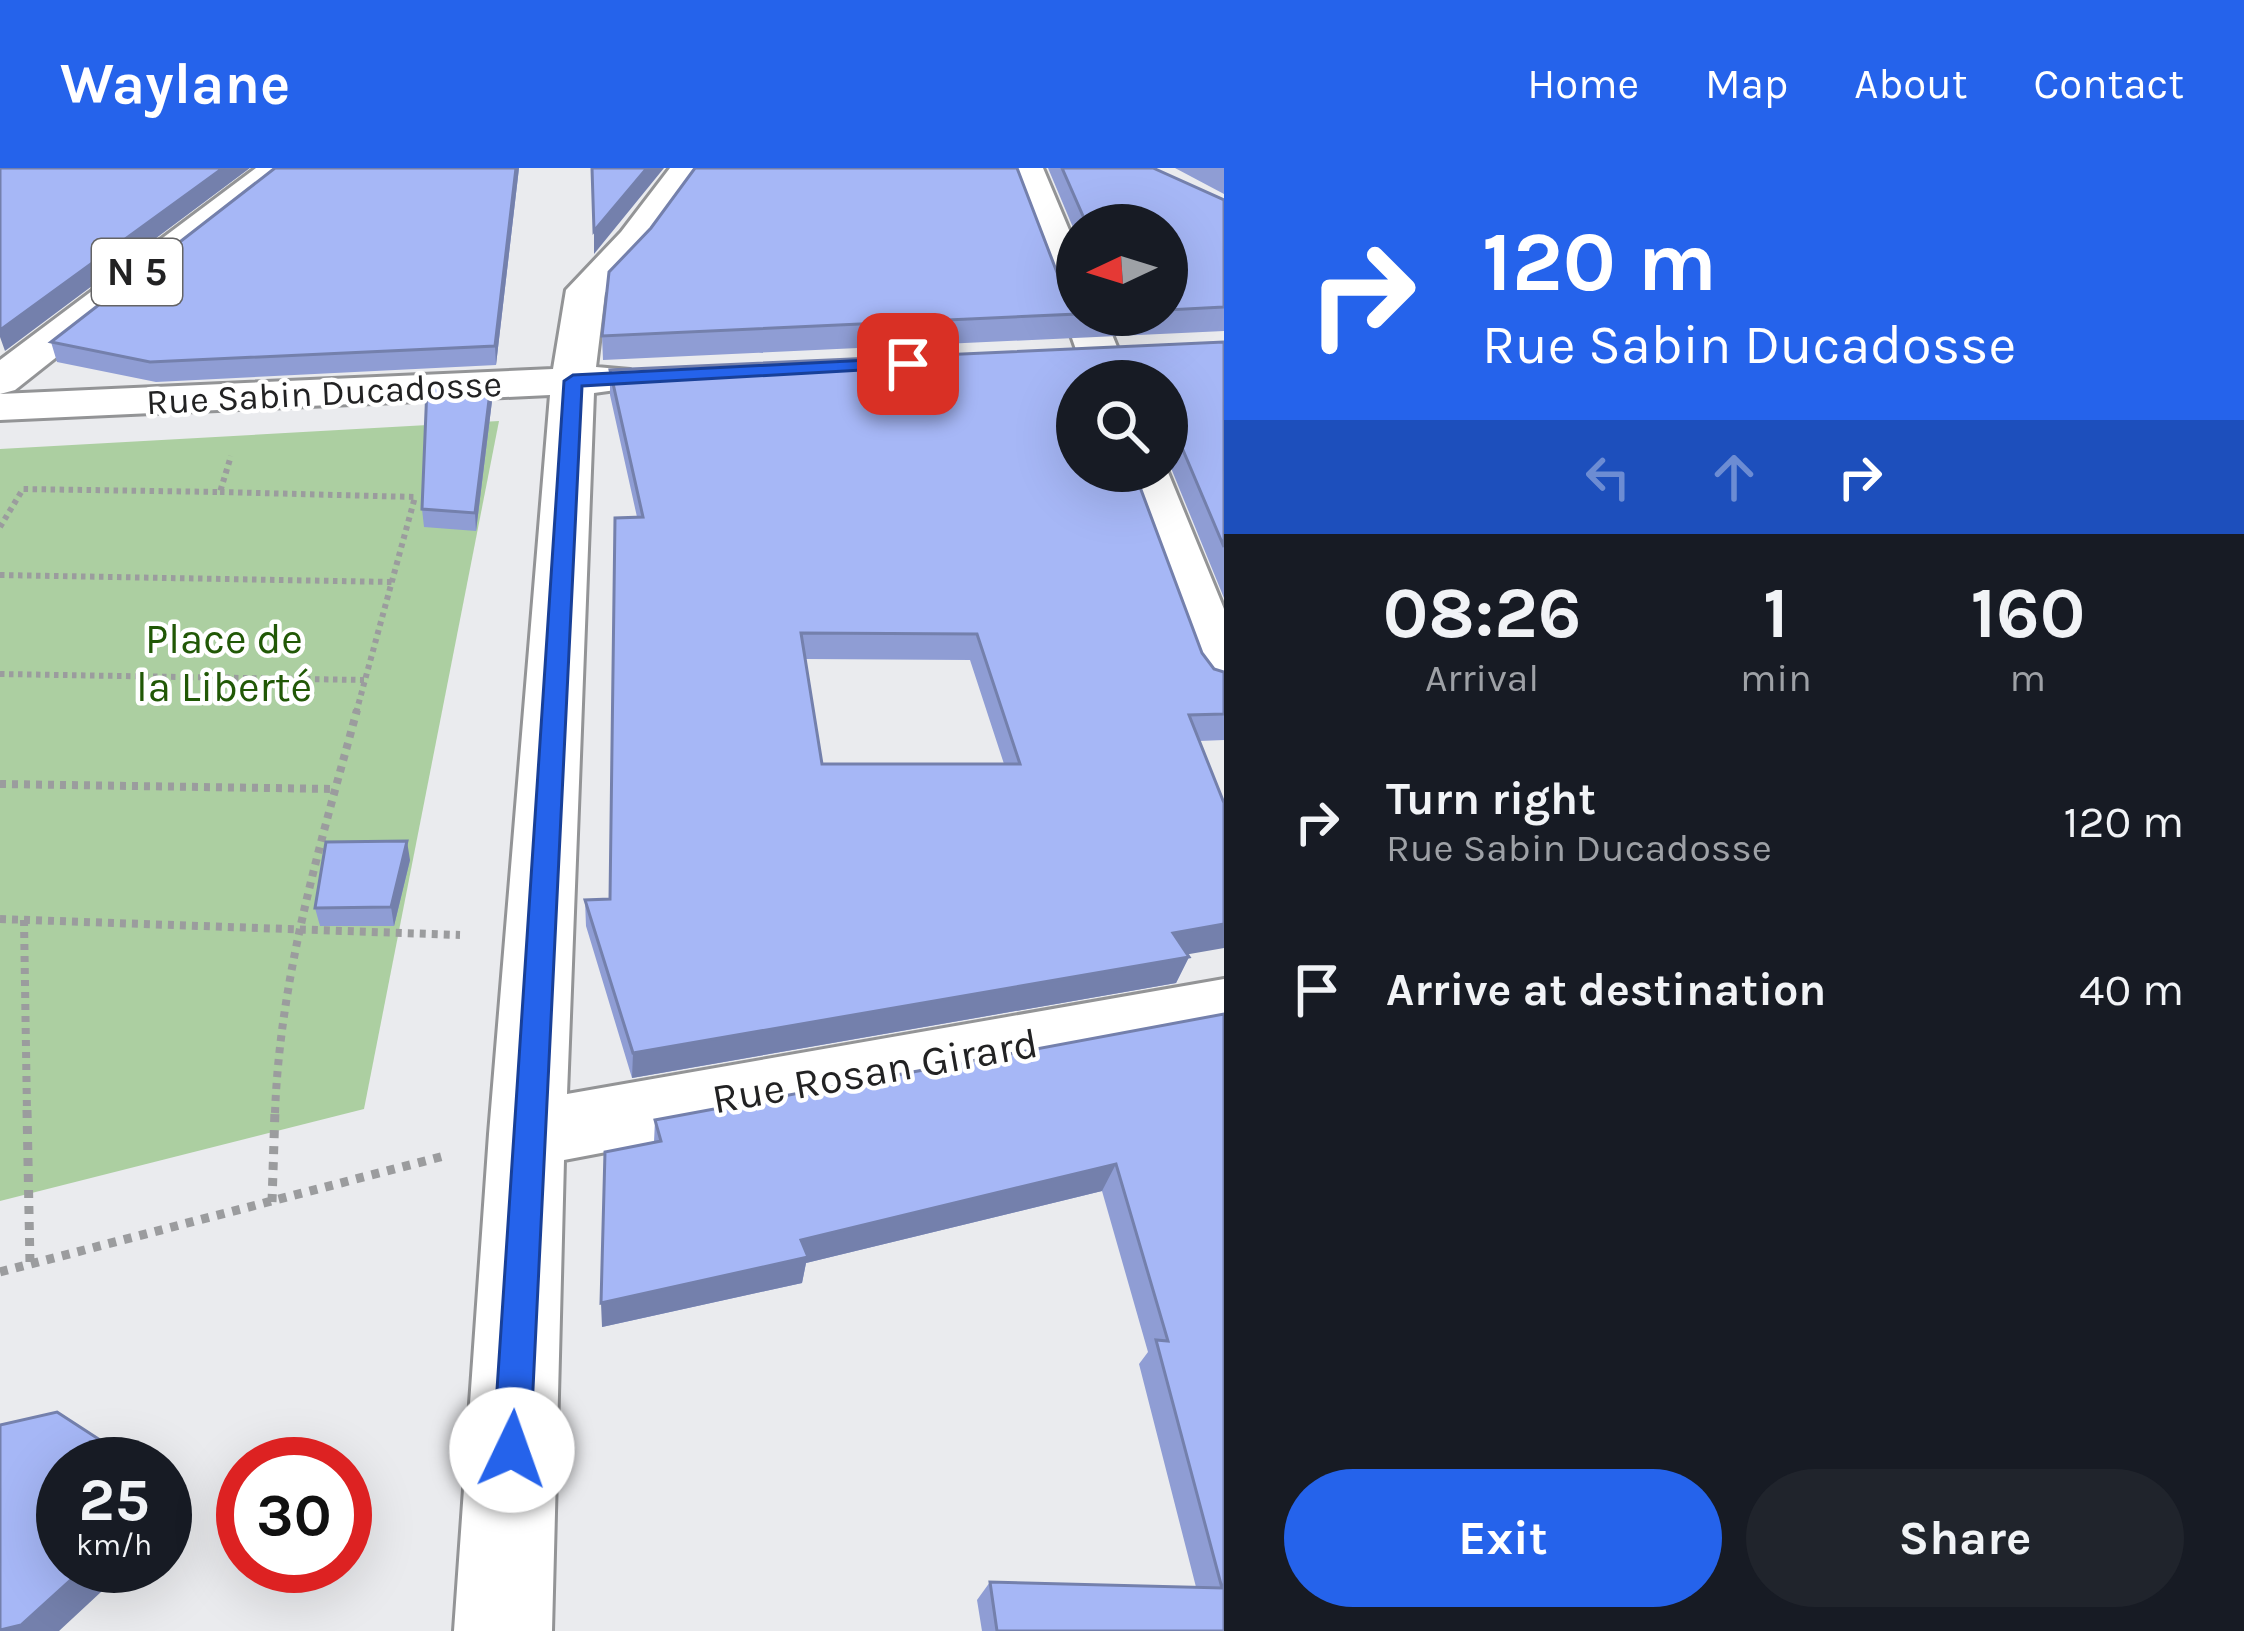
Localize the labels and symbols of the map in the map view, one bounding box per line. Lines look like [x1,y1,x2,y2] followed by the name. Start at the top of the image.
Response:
[1056,204,1188,336] north arrow
[92,239,182,305] road number: N 5
[857,313,959,415] pin
[145,363,503,423] street label: Rue Sabin Ducadosse
[136,614,312,712] park label: Place de la Liberté
[708,1018,1042,1124] street label: Rue Rosan Girard
[449,1387,575,1513] position arrow
[216,1437,372,1593] speed limit sign: 30

